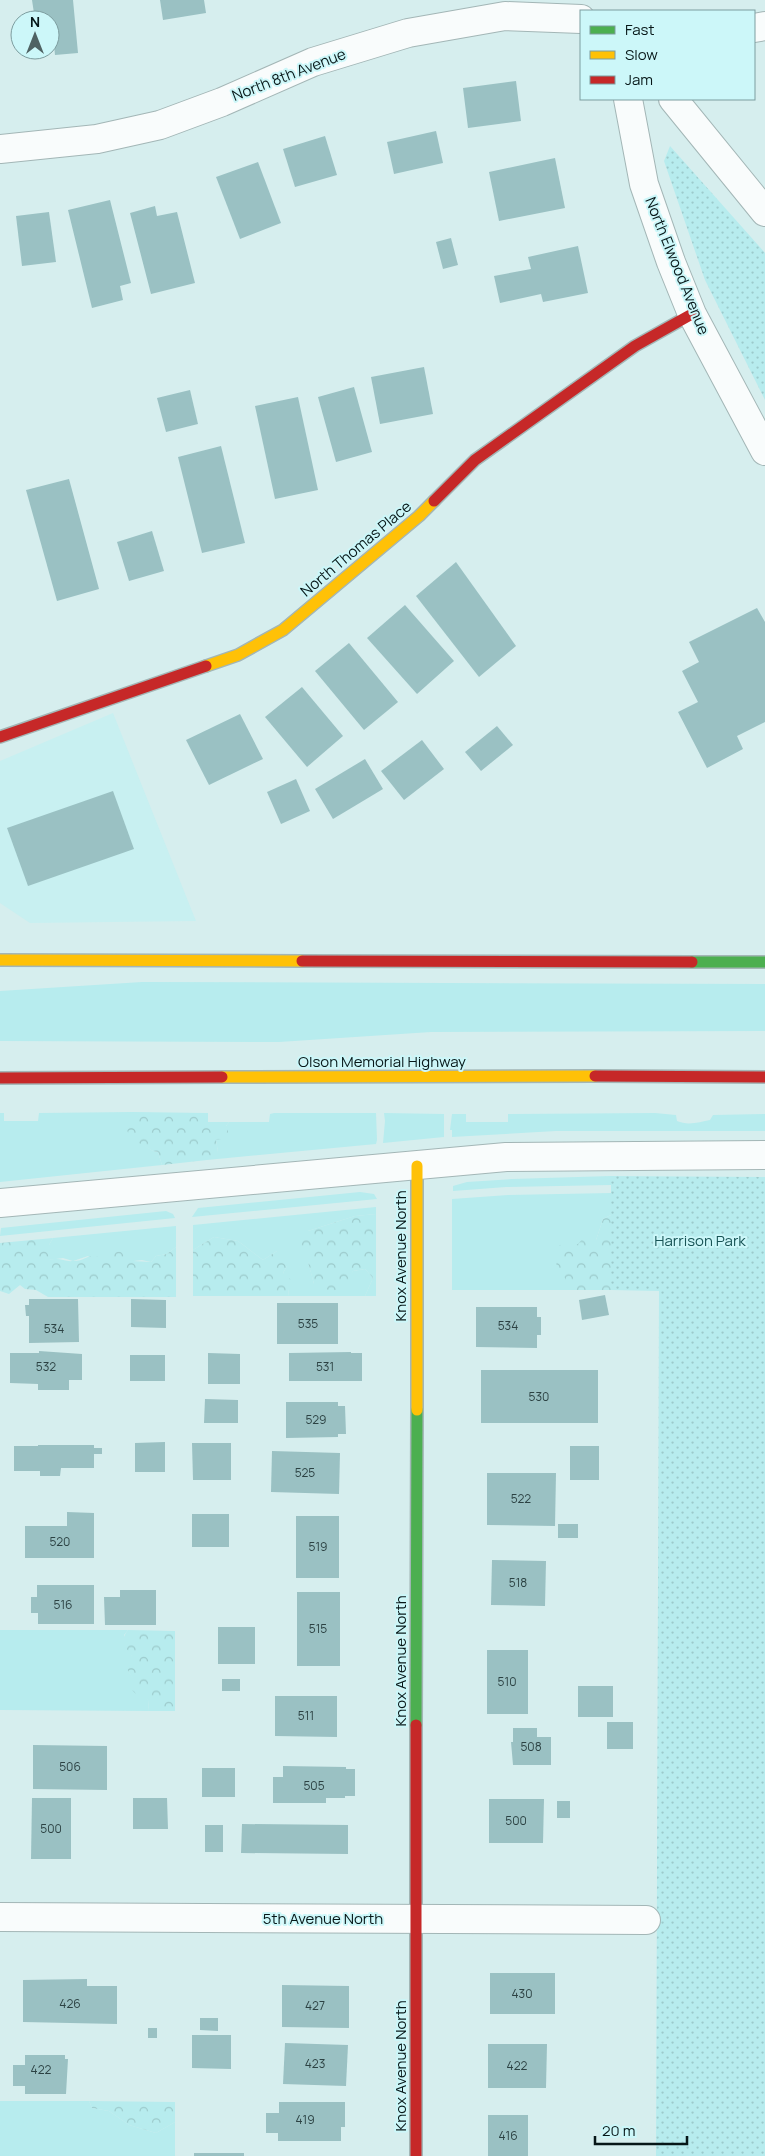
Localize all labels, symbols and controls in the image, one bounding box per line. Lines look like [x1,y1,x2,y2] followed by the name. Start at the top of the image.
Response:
[10,10,60,60] north arrow
[580,10,755,100] legend
[30,12,40,31] text: N
[625,19,654,40] text: Fast
[229,43,349,106] street label: North 8th Avenue
[625,44,658,65] text: Slow
[625,69,653,90] text: Jam
[640,194,715,338] street label: North Elwood Avenue
[296,496,416,601] street label: North Thomas Place
[298,1051,466,1072] street label: Olson Memorial Highway
[390,1190,411,1322] street label: Knox Avenue North
[654,1230,746,1251] park label: Harrison Park
[298,1315,318,1332] house number: 535
[498,1317,518,1334] house number: 534
[44,1320,64,1337] house number: 534
[36,1358,56,1375] house number: 532
[316,1358,334,1375] house number: 531
[529,1388,549,1405] house number: 530
[306,1411,326,1428] house number: 529
[295,1464,315,1481] house number: 525
[511,1490,531,1507] house number: 522
[50,1533,70,1550] house number: 520
[308,1538,328,1555] house number: 519
[509,1574,527,1591] house number: 518
[390,1595,411,1727] street label: Knox Avenue North
[53,1596,73,1613] house number: 516
[309,1620,327,1637] house number: 515
[498,1673,516,1690] house number: 510
[298,1707,314,1724] house number: 511
[520,1738,542,1755] house number: 508
[59,1758,81,1775] house number: 506
[303,1777,325,1794] house number: 505
[505,1812,527,1829] house number: 500
[40,1820,62,1837] house number: 500
[263,1908,383,1929] street label: 5th Avenue North
[511,1985,533,2002] house number: 430
[59,1995,81,2012] house number: 426
[305,1997,325,2014] house number: 427
[390,2000,411,2132] street label: Knox Avenue North
[305,2055,325,2072] house number: 423
[507,2057,528,2074] house number: 422
[31,2061,52,2078] house number: 422
[295,2111,315,2128] house number: 419
[595,2114,688,2146] scale bar
[602,2120,635,2141] text: 20 m
[498,2127,518,2144] house number: 416

